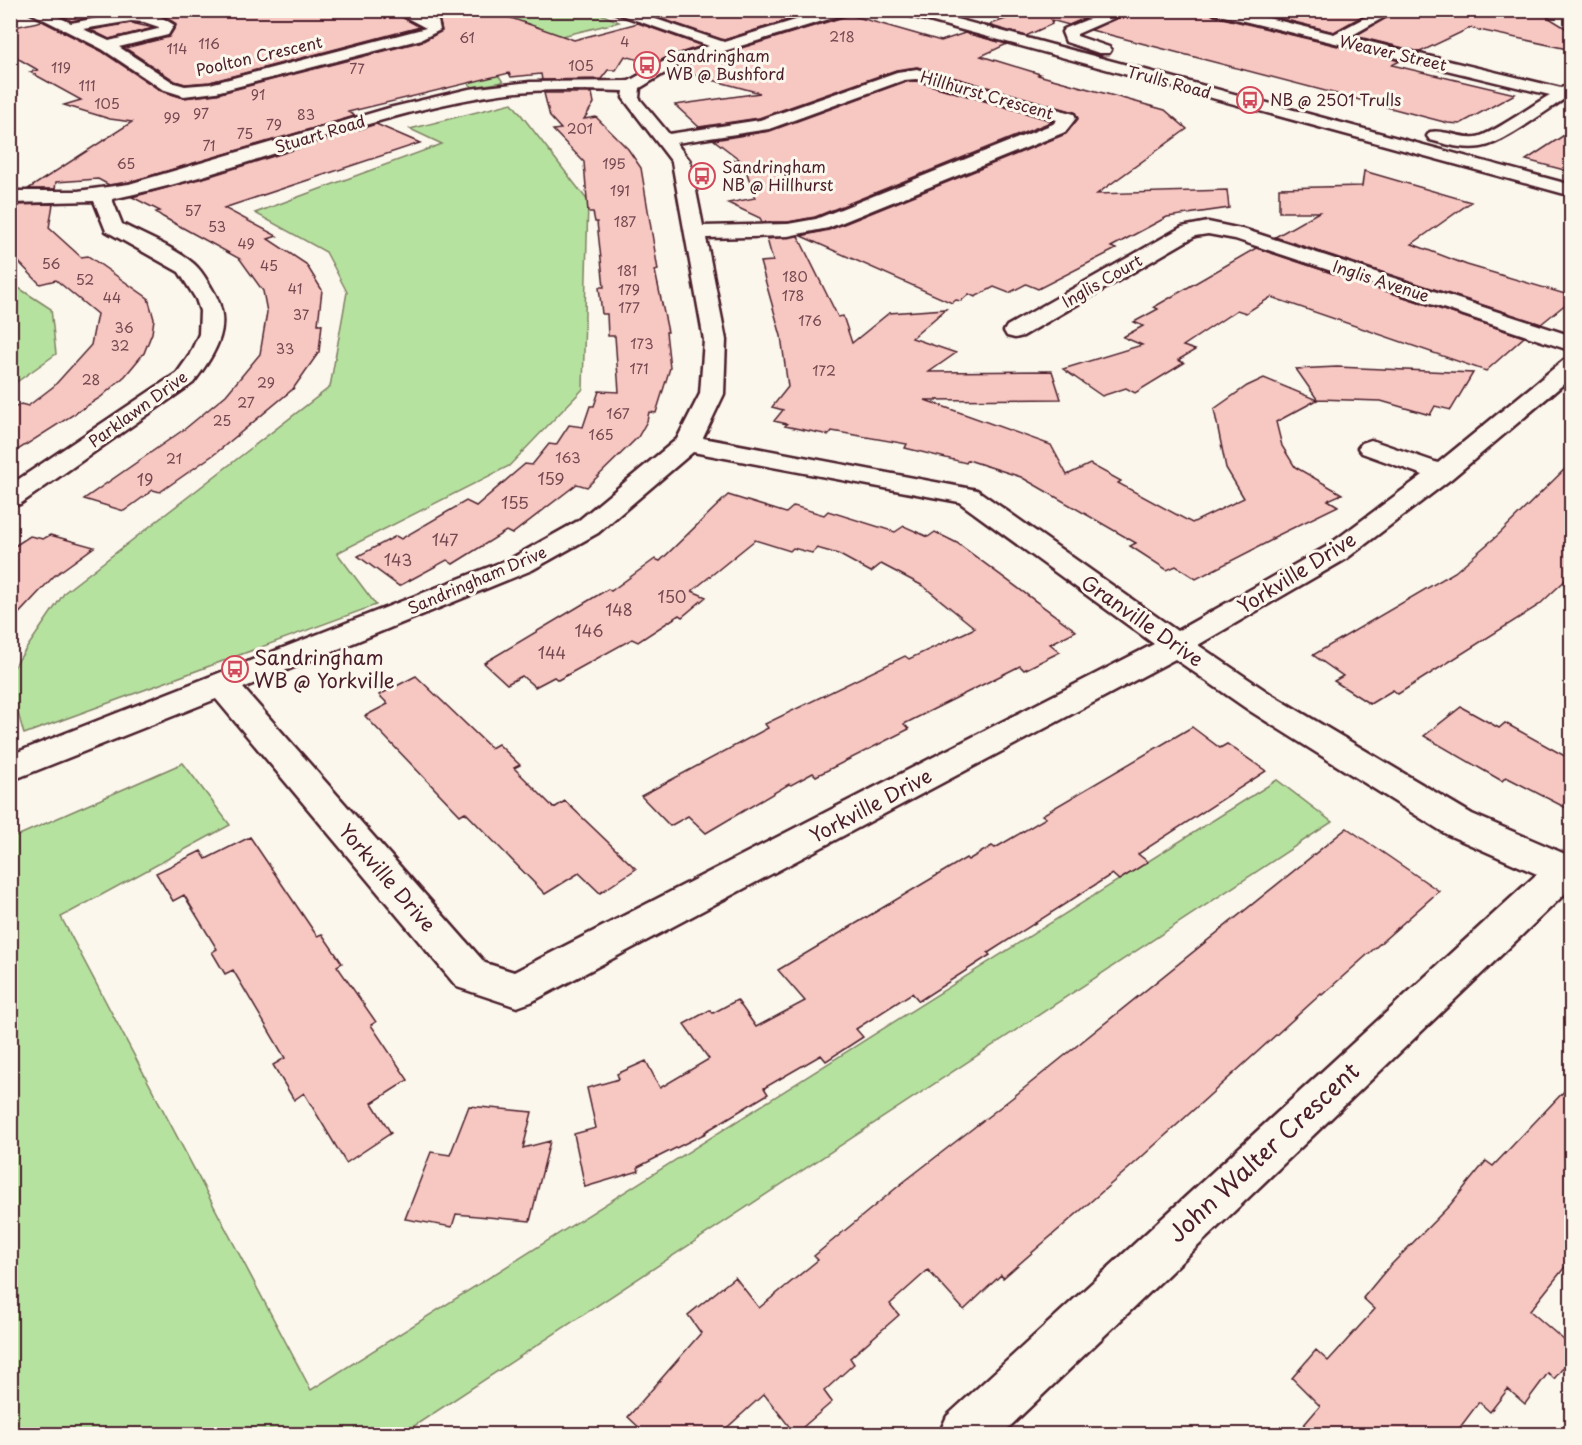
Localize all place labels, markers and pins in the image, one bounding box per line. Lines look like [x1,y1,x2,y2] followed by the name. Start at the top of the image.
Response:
[666,43,785,85] place label: Sandringham WB @ Bushford
[632,50,662,80] bus stop icon: Sandringham WB @ Bushford
[1235,85,1265,115] bus stop icon: NB @ 2501 Trulls
[1270,87,1401,111] place label: NB @ 2501 Trulls
[722,154,834,196] place label: Sandringham NB @ Hillhurst
[687,161,717,191] bus stop icon: Sandringham NB @ Hillhurst
[254,642,395,695] place label: Sandringham WB @ Yorkville
[220,654,250,684] bus stop icon: Sandringham WB @ Yorkville

